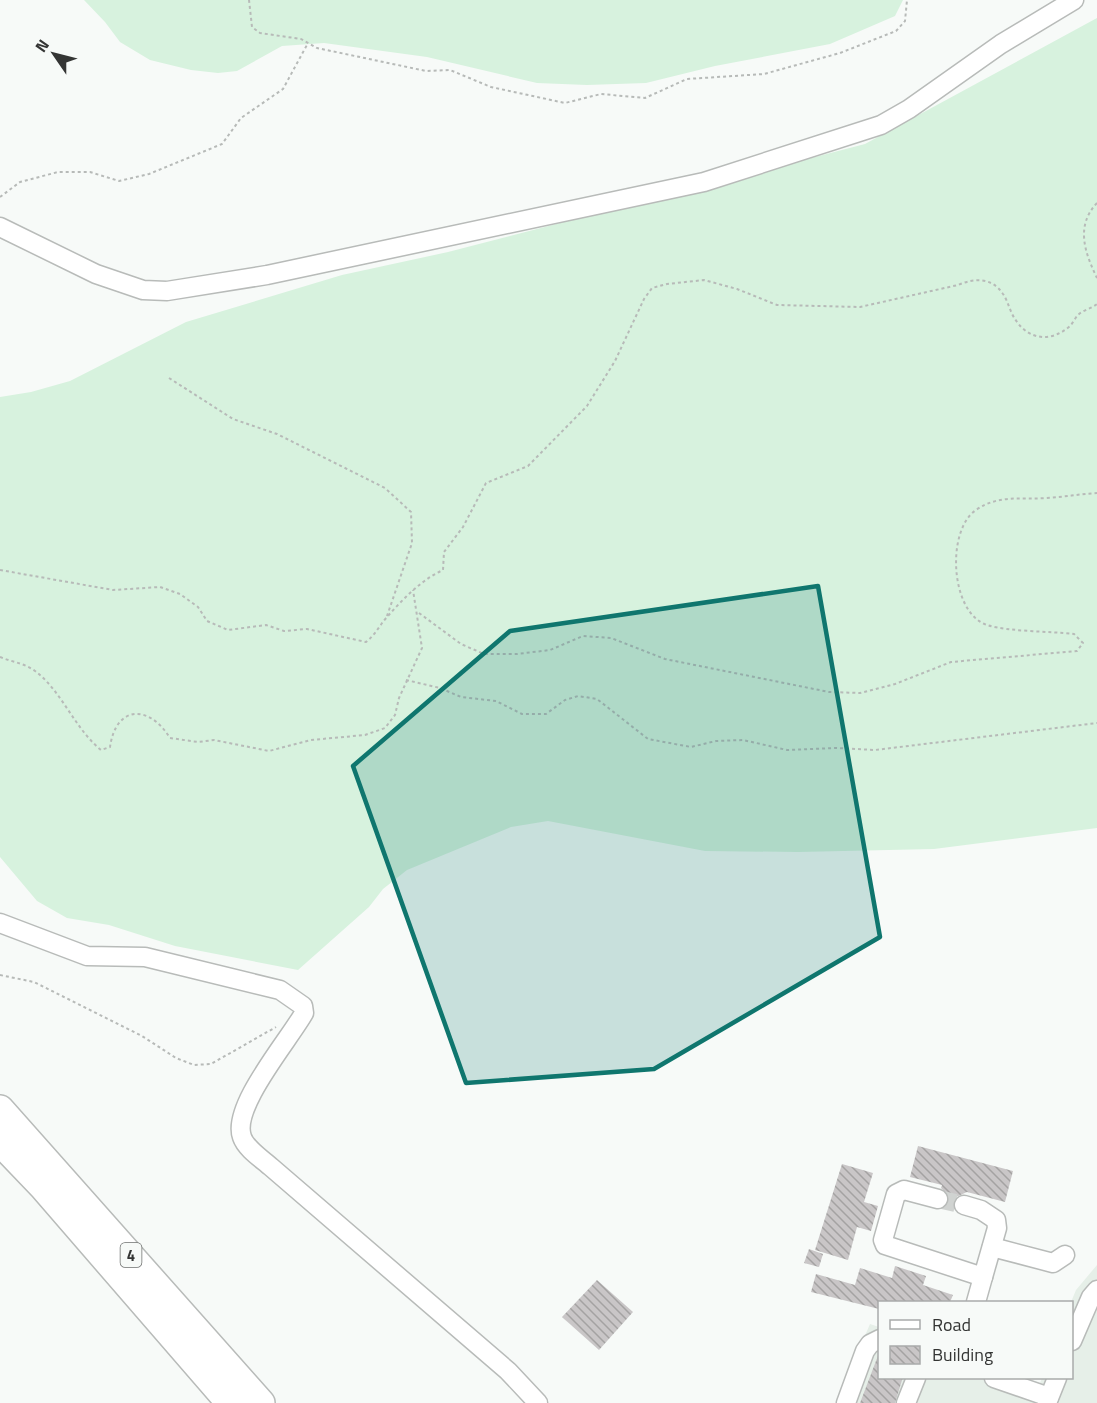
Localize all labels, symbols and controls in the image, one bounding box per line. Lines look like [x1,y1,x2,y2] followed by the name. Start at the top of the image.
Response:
[24,24,84,84] north arrow
[29,34,55,57] text: N
[120,1243,142,1267] road number: 4
[878,1301,1073,1379] legend
[932,1311,971,1338] text: Road
[932,1341,993,1368] text: Building

